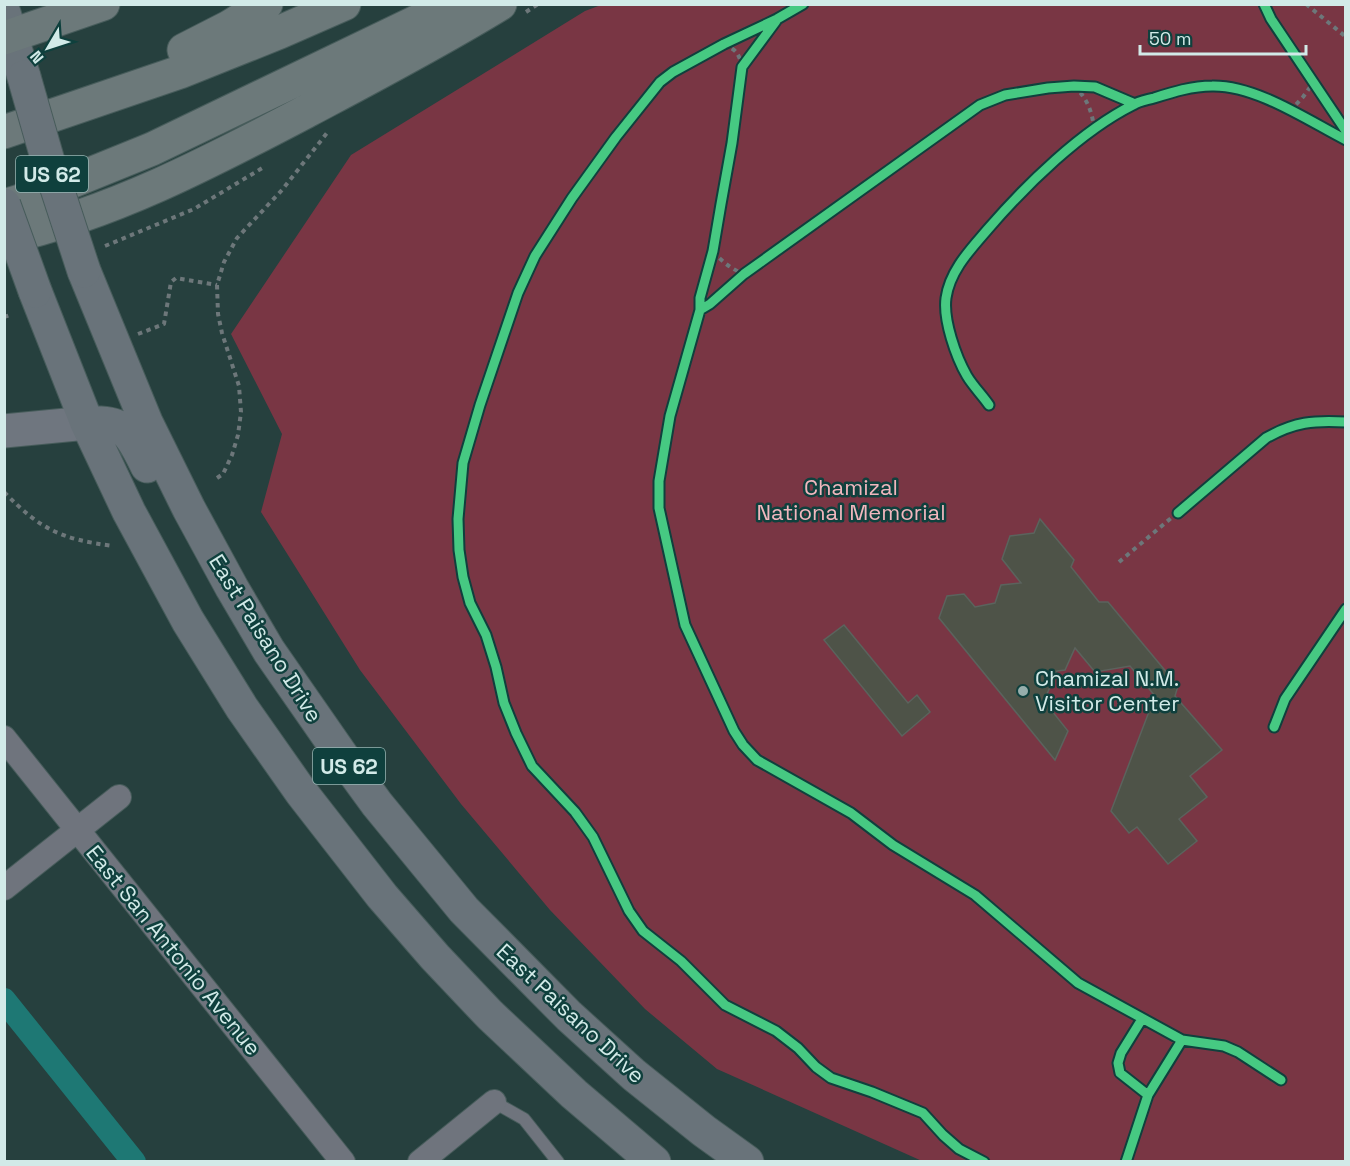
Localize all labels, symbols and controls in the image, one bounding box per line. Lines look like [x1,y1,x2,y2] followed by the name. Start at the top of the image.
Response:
[18,18,78,78] north arrow
[1140,18,1306,56] scale bar
[1149,27,1191,50] text: 50 m
[25,46,48,68] text: N
[16,156,88,192] road number: US 62
[756,473,946,526] park label: Chamizal National Memorial
[203,549,329,727] street label: East Paisano Drive
[1035,664,1180,717] place label: Chamizal N.M. Visitor Center
[1016,684,1030,698] marker: Chamizal N.M. Visitor Center
[313,748,385,784] road number: US 62
[80,839,268,1061] street label: East San Antonio Avenue
[491,937,651,1089] street label: East Paisano Drive

